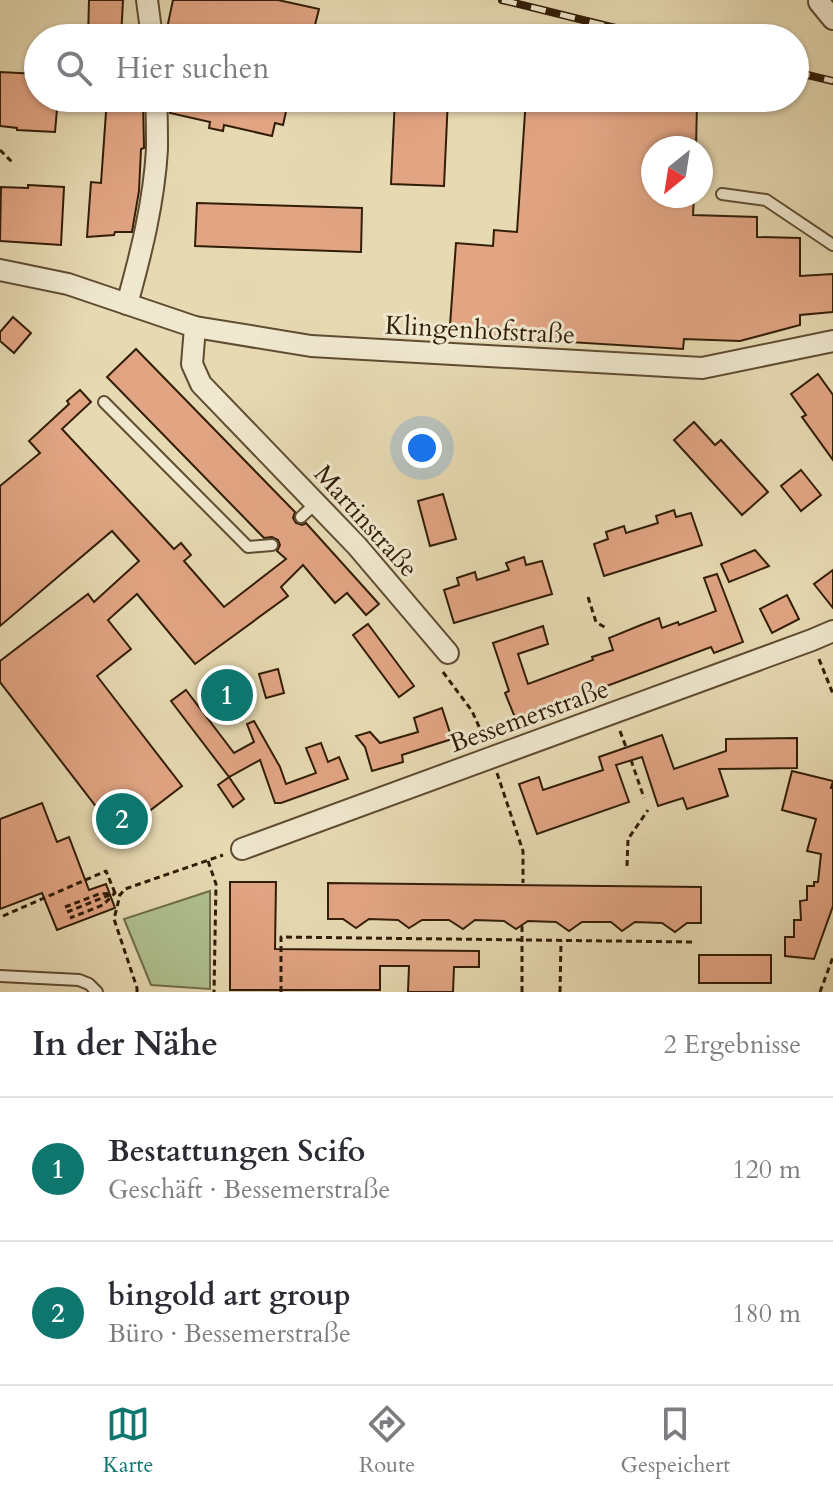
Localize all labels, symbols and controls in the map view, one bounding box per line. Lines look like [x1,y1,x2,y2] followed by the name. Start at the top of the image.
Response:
[24,24,809,112] search box
[52,46,96,90] icon: search
[116,48,269,89] text: Hier suchen
[641,136,713,208] north arrow
[384,308,576,352] street label: Klingenhofstraße
[402,428,442,468] your location
[306,457,426,585] street label: Martinstraße
[201,665,253,725] pin: 1
[445,671,613,761] street label: Bessemerstraße
[96,789,148,849] pin: 2
[32,1021,218,1067] text: In der Nähe
[664,1027,801,1062] text: 2 Ergebnisse
[108,1131,365,1172] text: Bestattungen Scifo
[51,1152,65,1187] text: 1
[732,1152,801,1187] text: 120 m
[108,1172,390,1207] text: Geschäft · Bessemerstraße
[108,1275,351,1316] text: bingold art group
[51,1296,65,1331] text: 2
[732,1296,801,1331] text: 180 m
[108,1316,351,1351] text: Büro · Bessemerstraße
[103,1402,154,1480] tab: Karte
[359,1402,415,1480] tab: Route
[621,1402,730,1480] tab: Gespeichert

